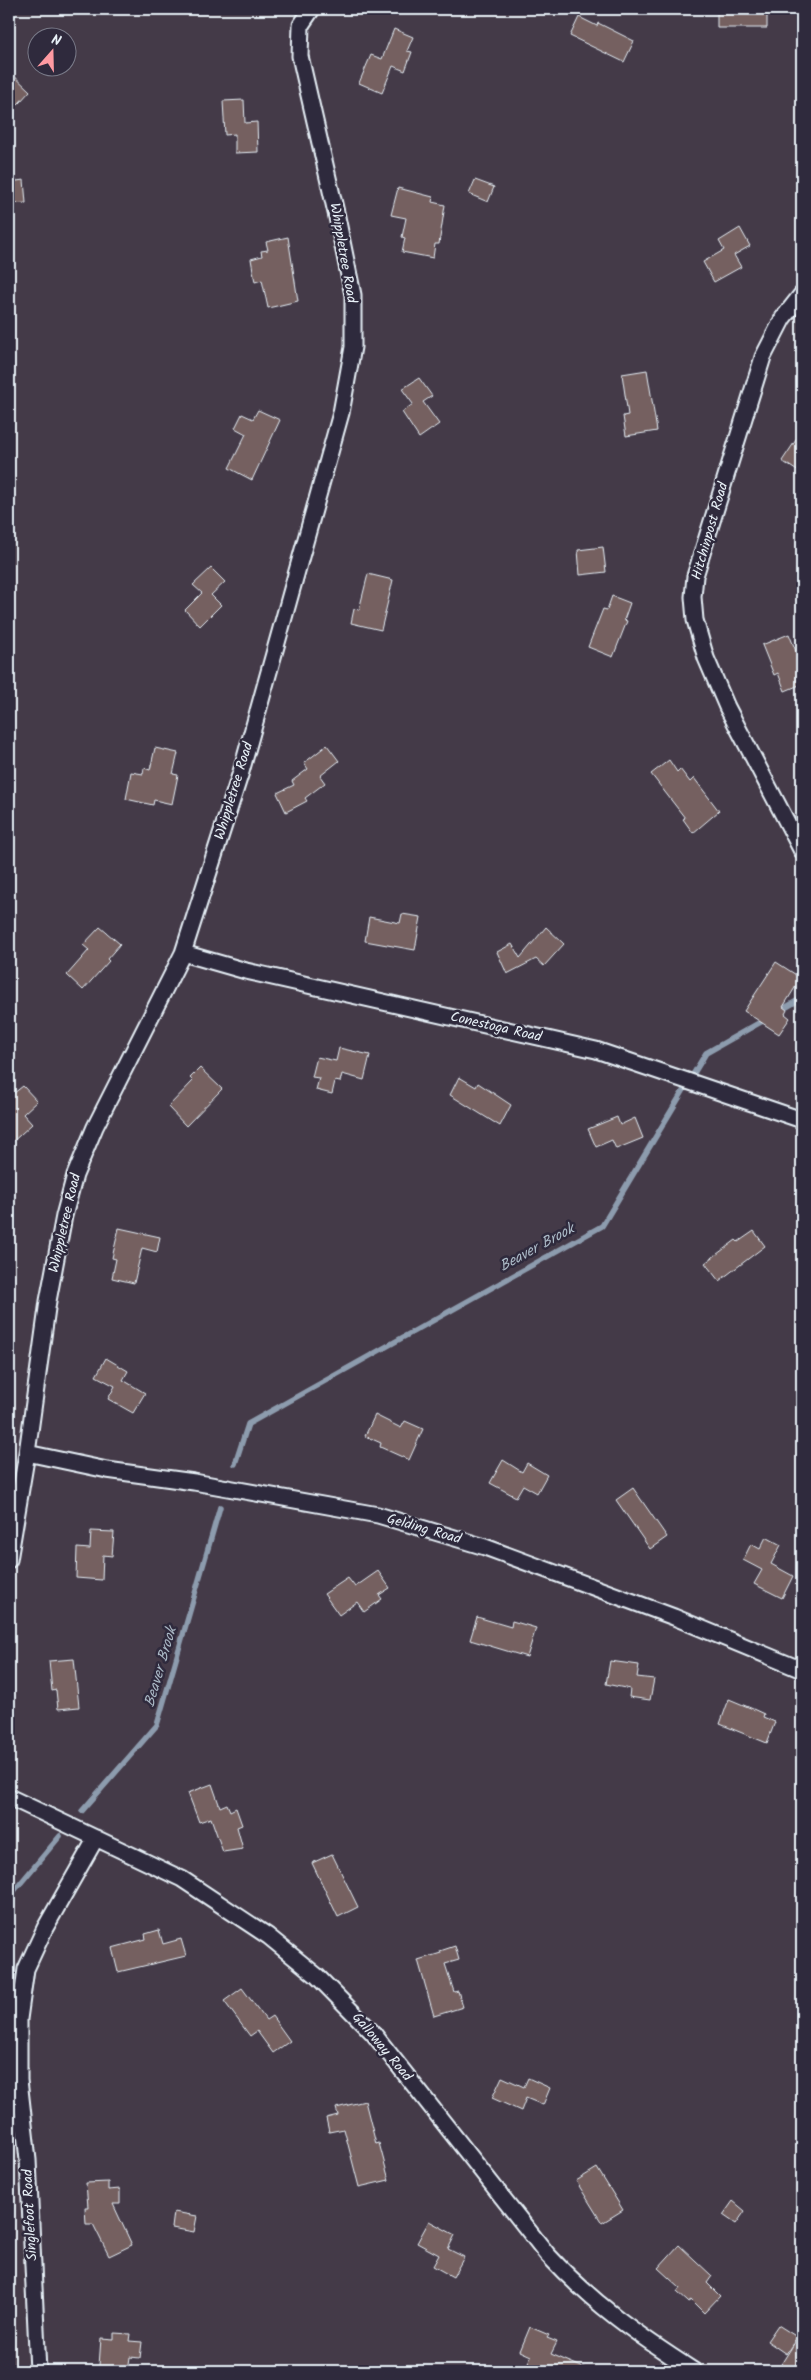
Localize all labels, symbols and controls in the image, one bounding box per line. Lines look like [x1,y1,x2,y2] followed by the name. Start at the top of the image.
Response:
[28,28,78,78] north arrow
[48,29,64,53] text: N
[323,201,363,306] street label: Whippletree Road
[686,479,735,582] street label: Hitchinpost Road
[209,738,260,843] street label: Whippletree Road
[448,1006,545,1048] street label: Conestoga Road
[43,1170,87,1275] street label: Whippletree Road
[495,1217,581,1279] water label: Beaver Brook
[384,1508,465,1550] street label: Gelding Road
[138,1622,184,1710] water label: Beaver Brook
[346,2008,418,2087] street label: Galloway Road
[17,2168,43,2261] street label: Singlefoot Road

